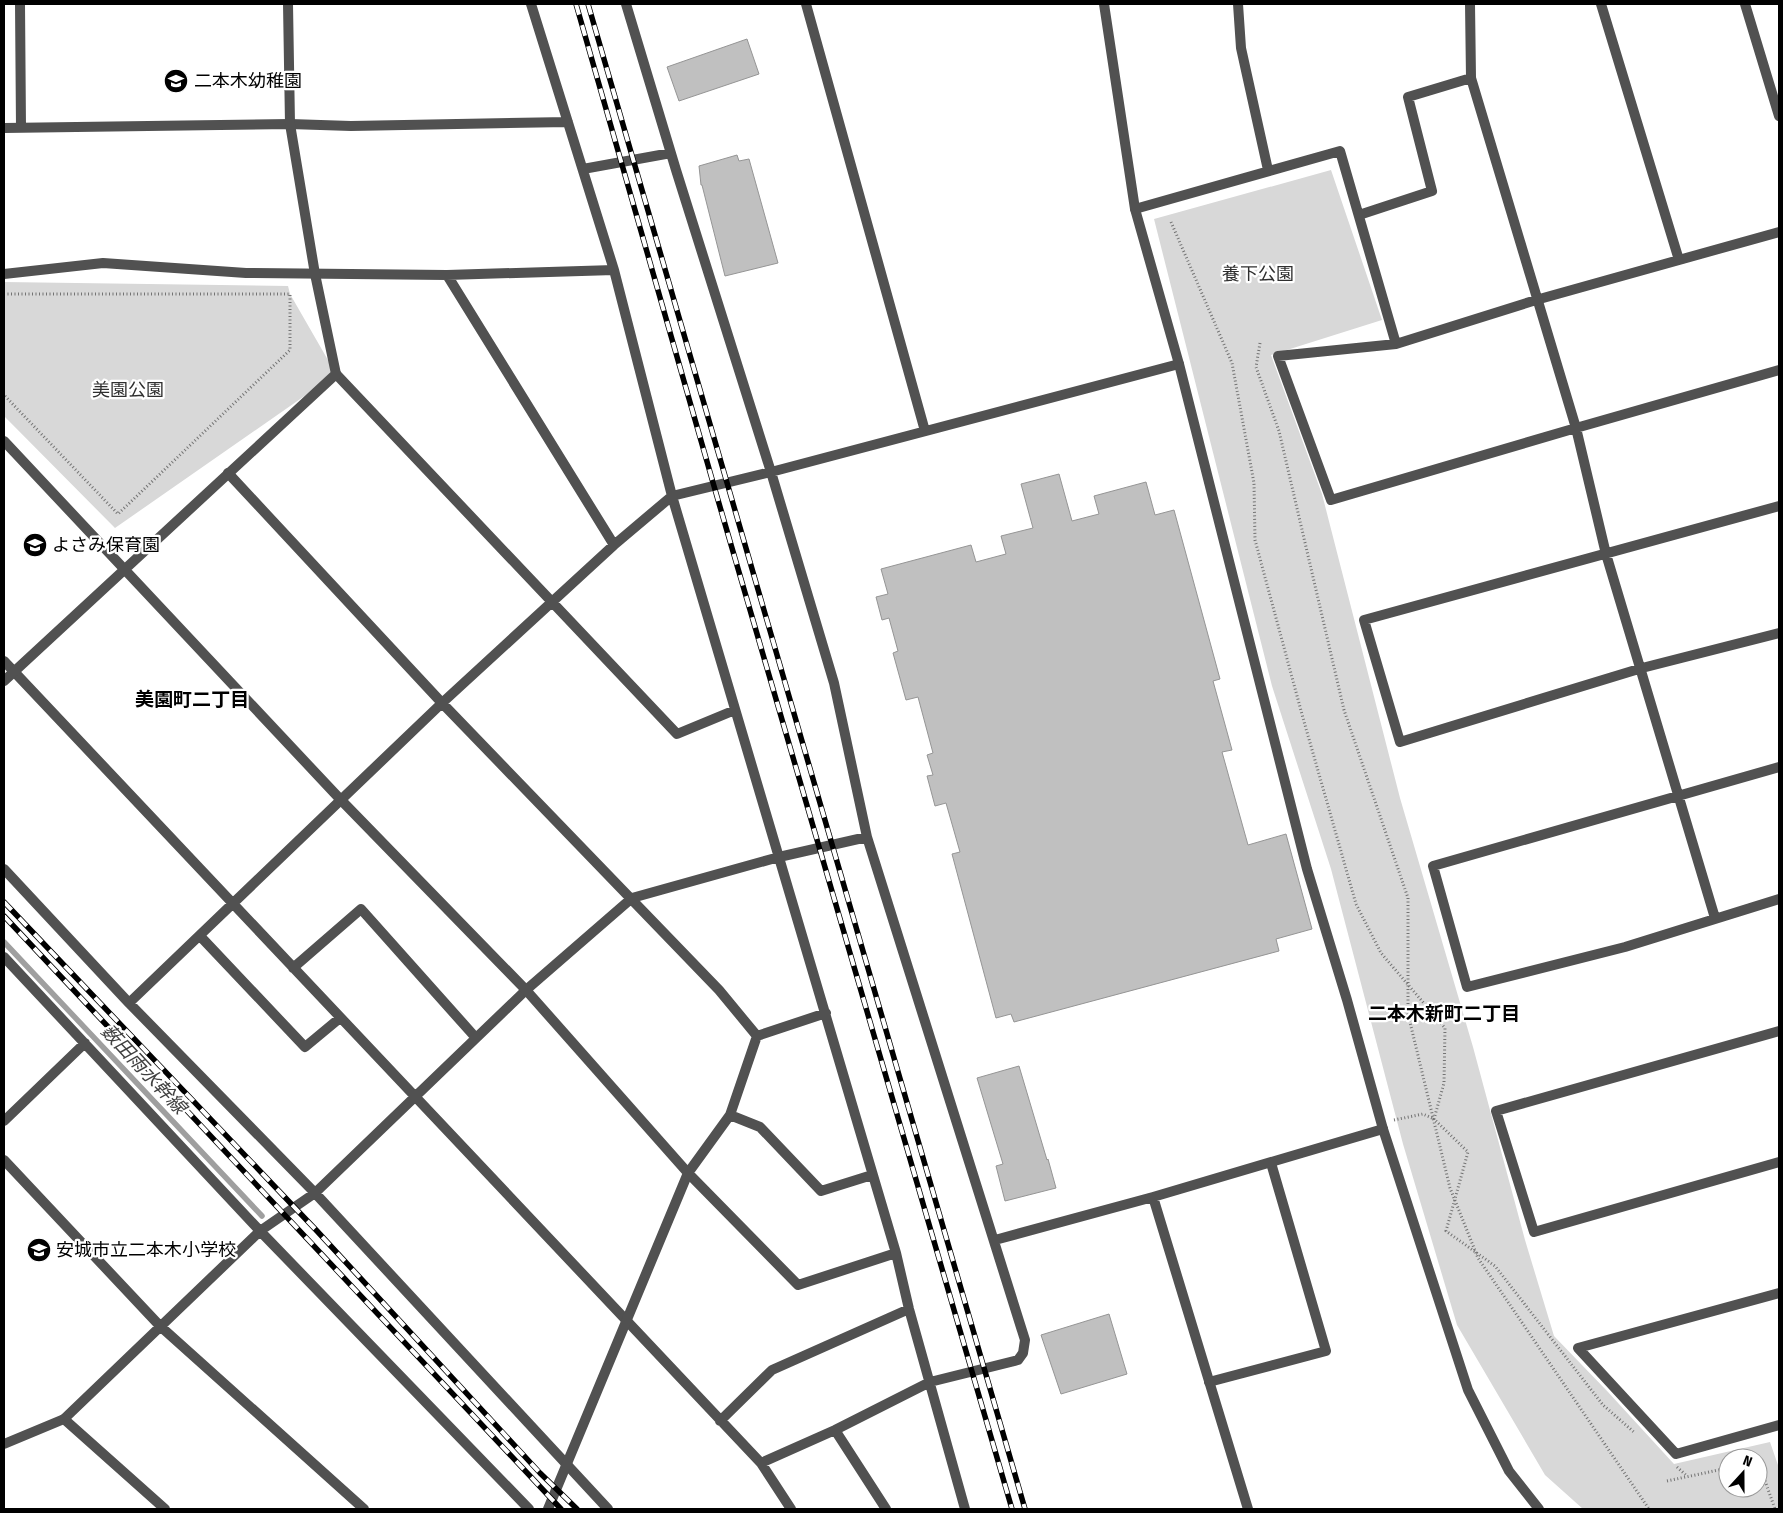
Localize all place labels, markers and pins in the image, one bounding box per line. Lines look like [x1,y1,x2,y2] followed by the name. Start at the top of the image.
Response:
[163,68,189,94] school or university icon: 二本木幼稚園
[194,70,302,92] place label: 二本木幼稚園
[22,532,48,558] school or university icon: よさみ保育園
[52,534,160,556] place label: よさみ保育園
[26,1237,52,1263] school or university icon: 安城市立二本木小学校
[56,1239,236,1261] place label: 安城市立二本木小学校

